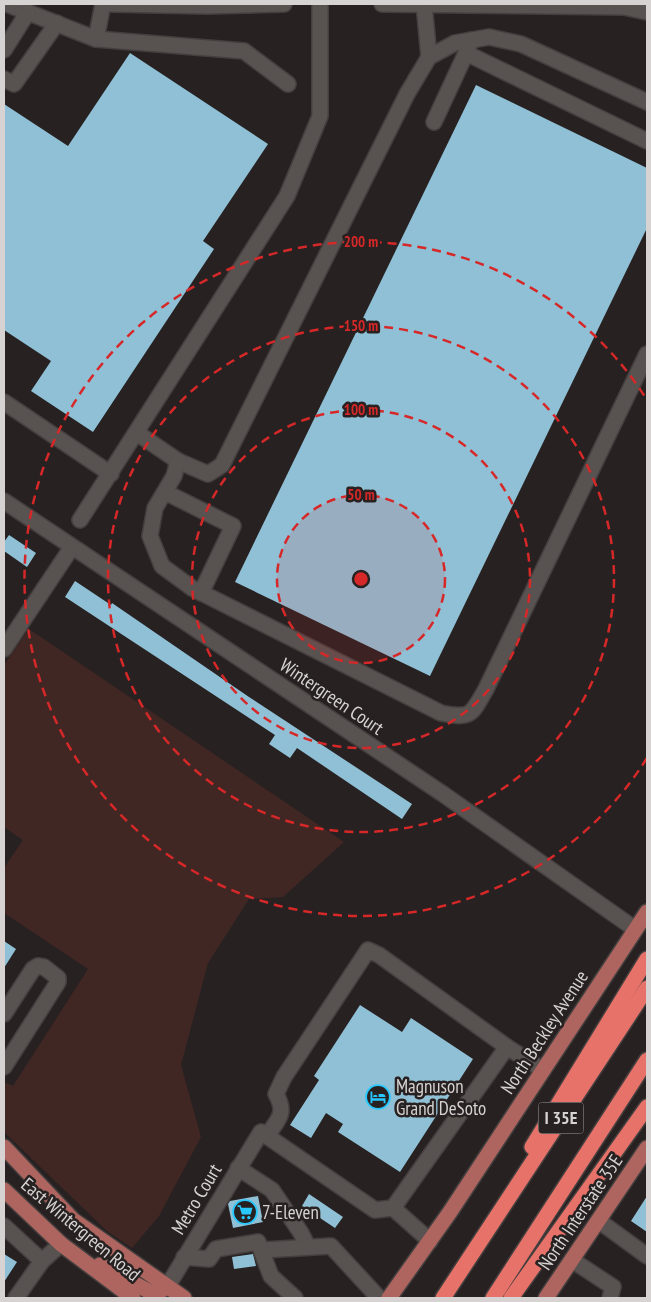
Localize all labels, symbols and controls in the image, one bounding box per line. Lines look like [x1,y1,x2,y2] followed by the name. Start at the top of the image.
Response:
[344,232,378,251] text: 200 m
[344,316,378,335] text: 150 m
[344,400,378,419] text: 100 m
[347,485,375,504] text: 50 m
[352,570,370,588] centre of rings
[275,652,389,740] street label: Wintergreen Court
[495,966,593,1098] street label: North Beckley Avenue
[396,1074,486,1120] place label: Magnuson Grand DeSoto
[365,1084,391,1110] hotel icon: Magnuson Grand DeSoto
[538,1102,584,1134] road number: I 35E
[533,1150,627,1274] street label: North Interstate 35E
[166,1159,227,1239] street label: Metro Court
[17,1172,145,1286] street label: East Wintergreen Road
[232,1199,258,1225] supermarket icon: 7-Eleven
[262,1200,319,1224] place label: 7-Eleven

